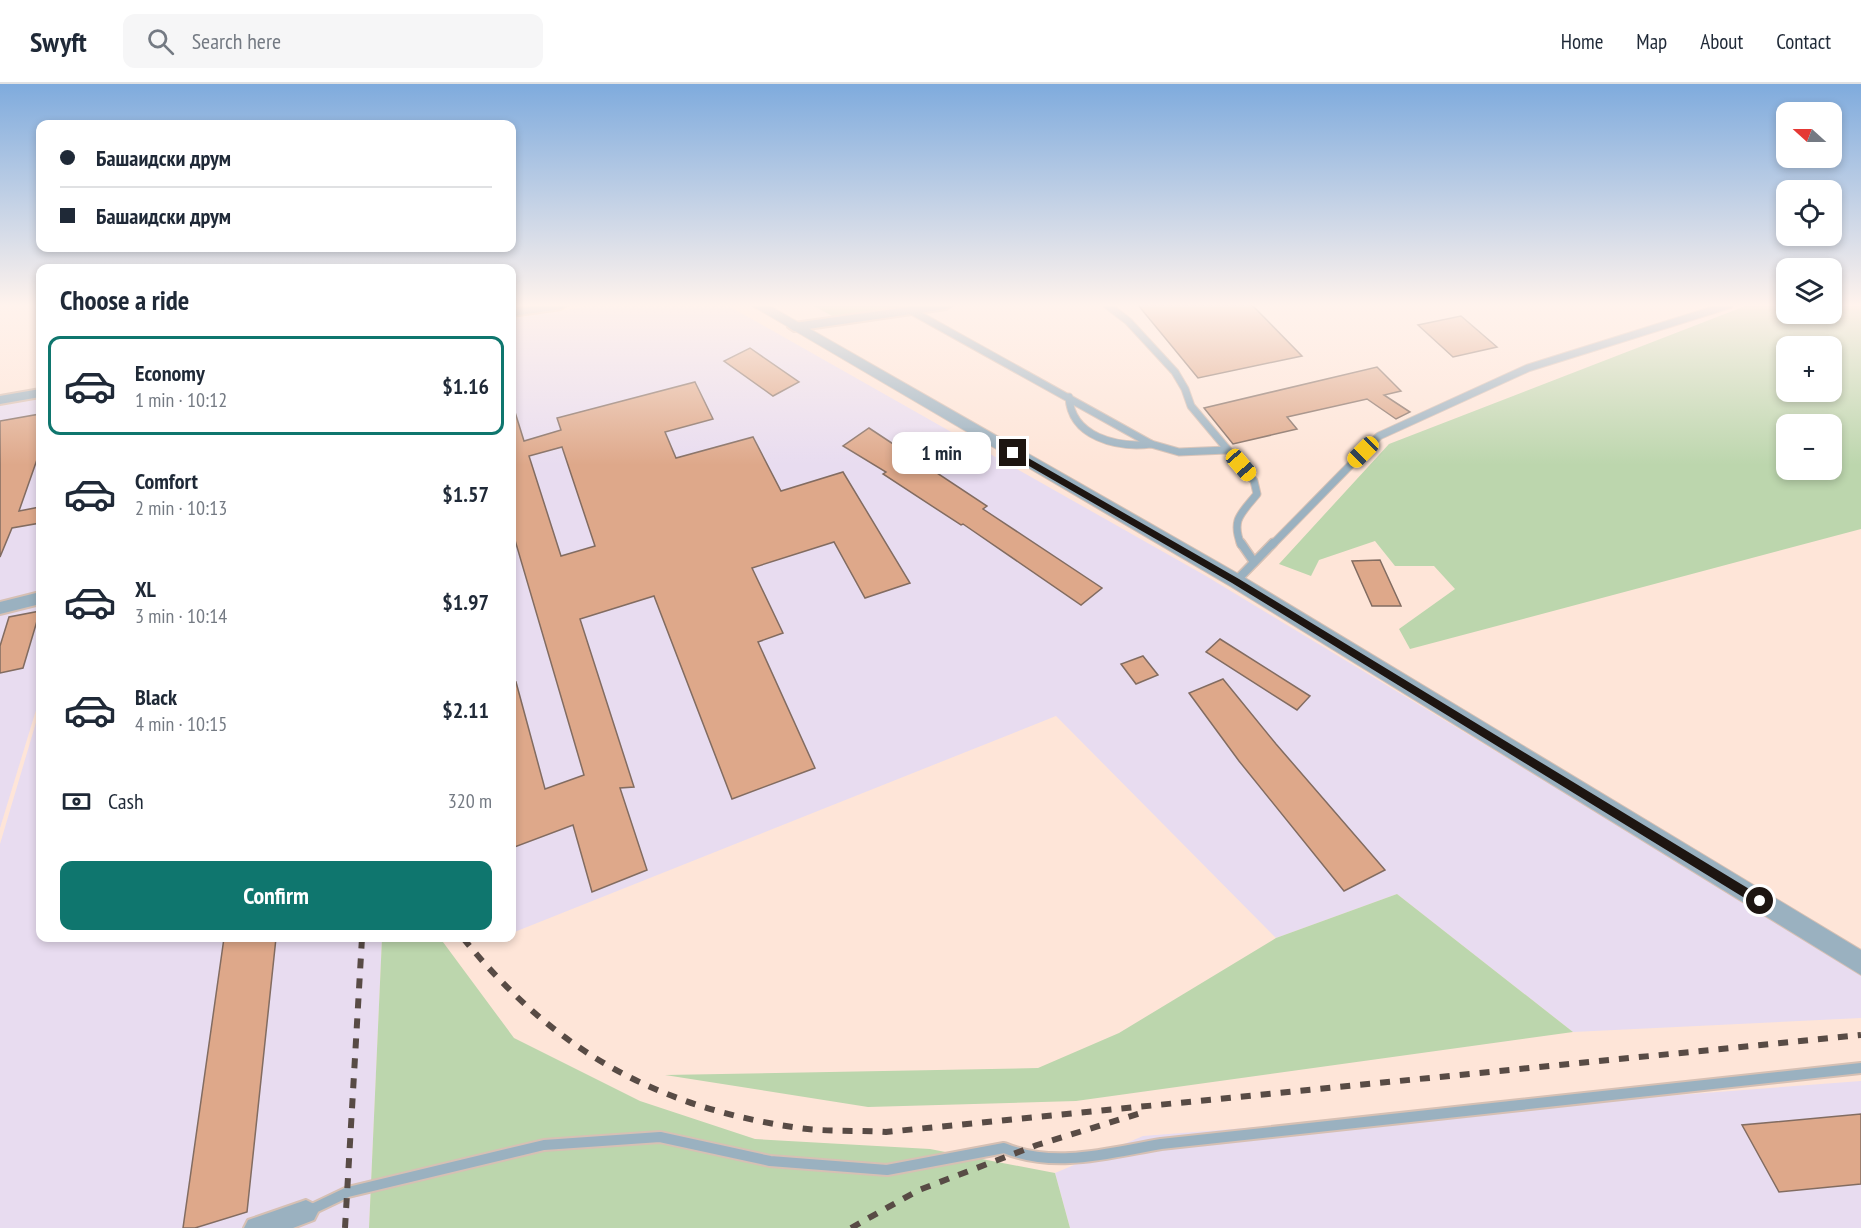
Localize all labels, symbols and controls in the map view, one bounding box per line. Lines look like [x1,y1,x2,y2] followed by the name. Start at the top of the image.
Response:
[123,14,543,68] search box
[30,23,87,60] text: Swyft
[144,25,177,58] icon: search
[192,27,281,55] text: Search here
[1561,28,1603,55] text: Home
[1636,28,1667,55] text: Map
[1700,28,1743,55] text: About
[1776,28,1831,55] text: Contact
[1776,102,1842,168] north arrow
[1776,102,1842,480] map controls
[96,144,231,172] text: Башаидски друм
[1776,180,1842,246] button: locate
[96,202,231,230] text: Башаидски друм
[1776,258,1842,324] button: layers
[60,283,189,317] text: Choose a ride
[1776,336,1842,402] button: +
[63,359,117,413] icon: car
[135,359,205,387] text: Economy
[442,372,489,400] text: $1.16
[135,387,227,413] text: 1 min · 10:12
[1776,414,1842,480] button: −
[893,432,992,474] callout: 1 min
[1344,433,1382,471] car
[999,439,1026,466] route end
[921,440,962,466] text: 1 min
[1222,446,1260,484] car
[63,467,117,521] icon: car
[135,467,198,495] text: Comfort
[442,480,489,508] text: $1.57
[135,495,227,521] text: 2 min · 10:13
[63,575,117,629] icon: car
[135,575,156,603] text: XL
[442,588,489,616] text: $1.97
[135,603,227,629] text: 3 min · 10:14
[63,683,117,737] icon: car
[135,683,177,711] text: Black
[442,696,489,724] text: $2.11
[135,711,227,737] text: 4 min · 10:15
[60,785,93,818] icon: cash
[108,787,144,815] text: Cash
[448,788,492,814] text: 320 m
[60,861,492,930] button: Confirm
[1746,887,1773,914] route start

